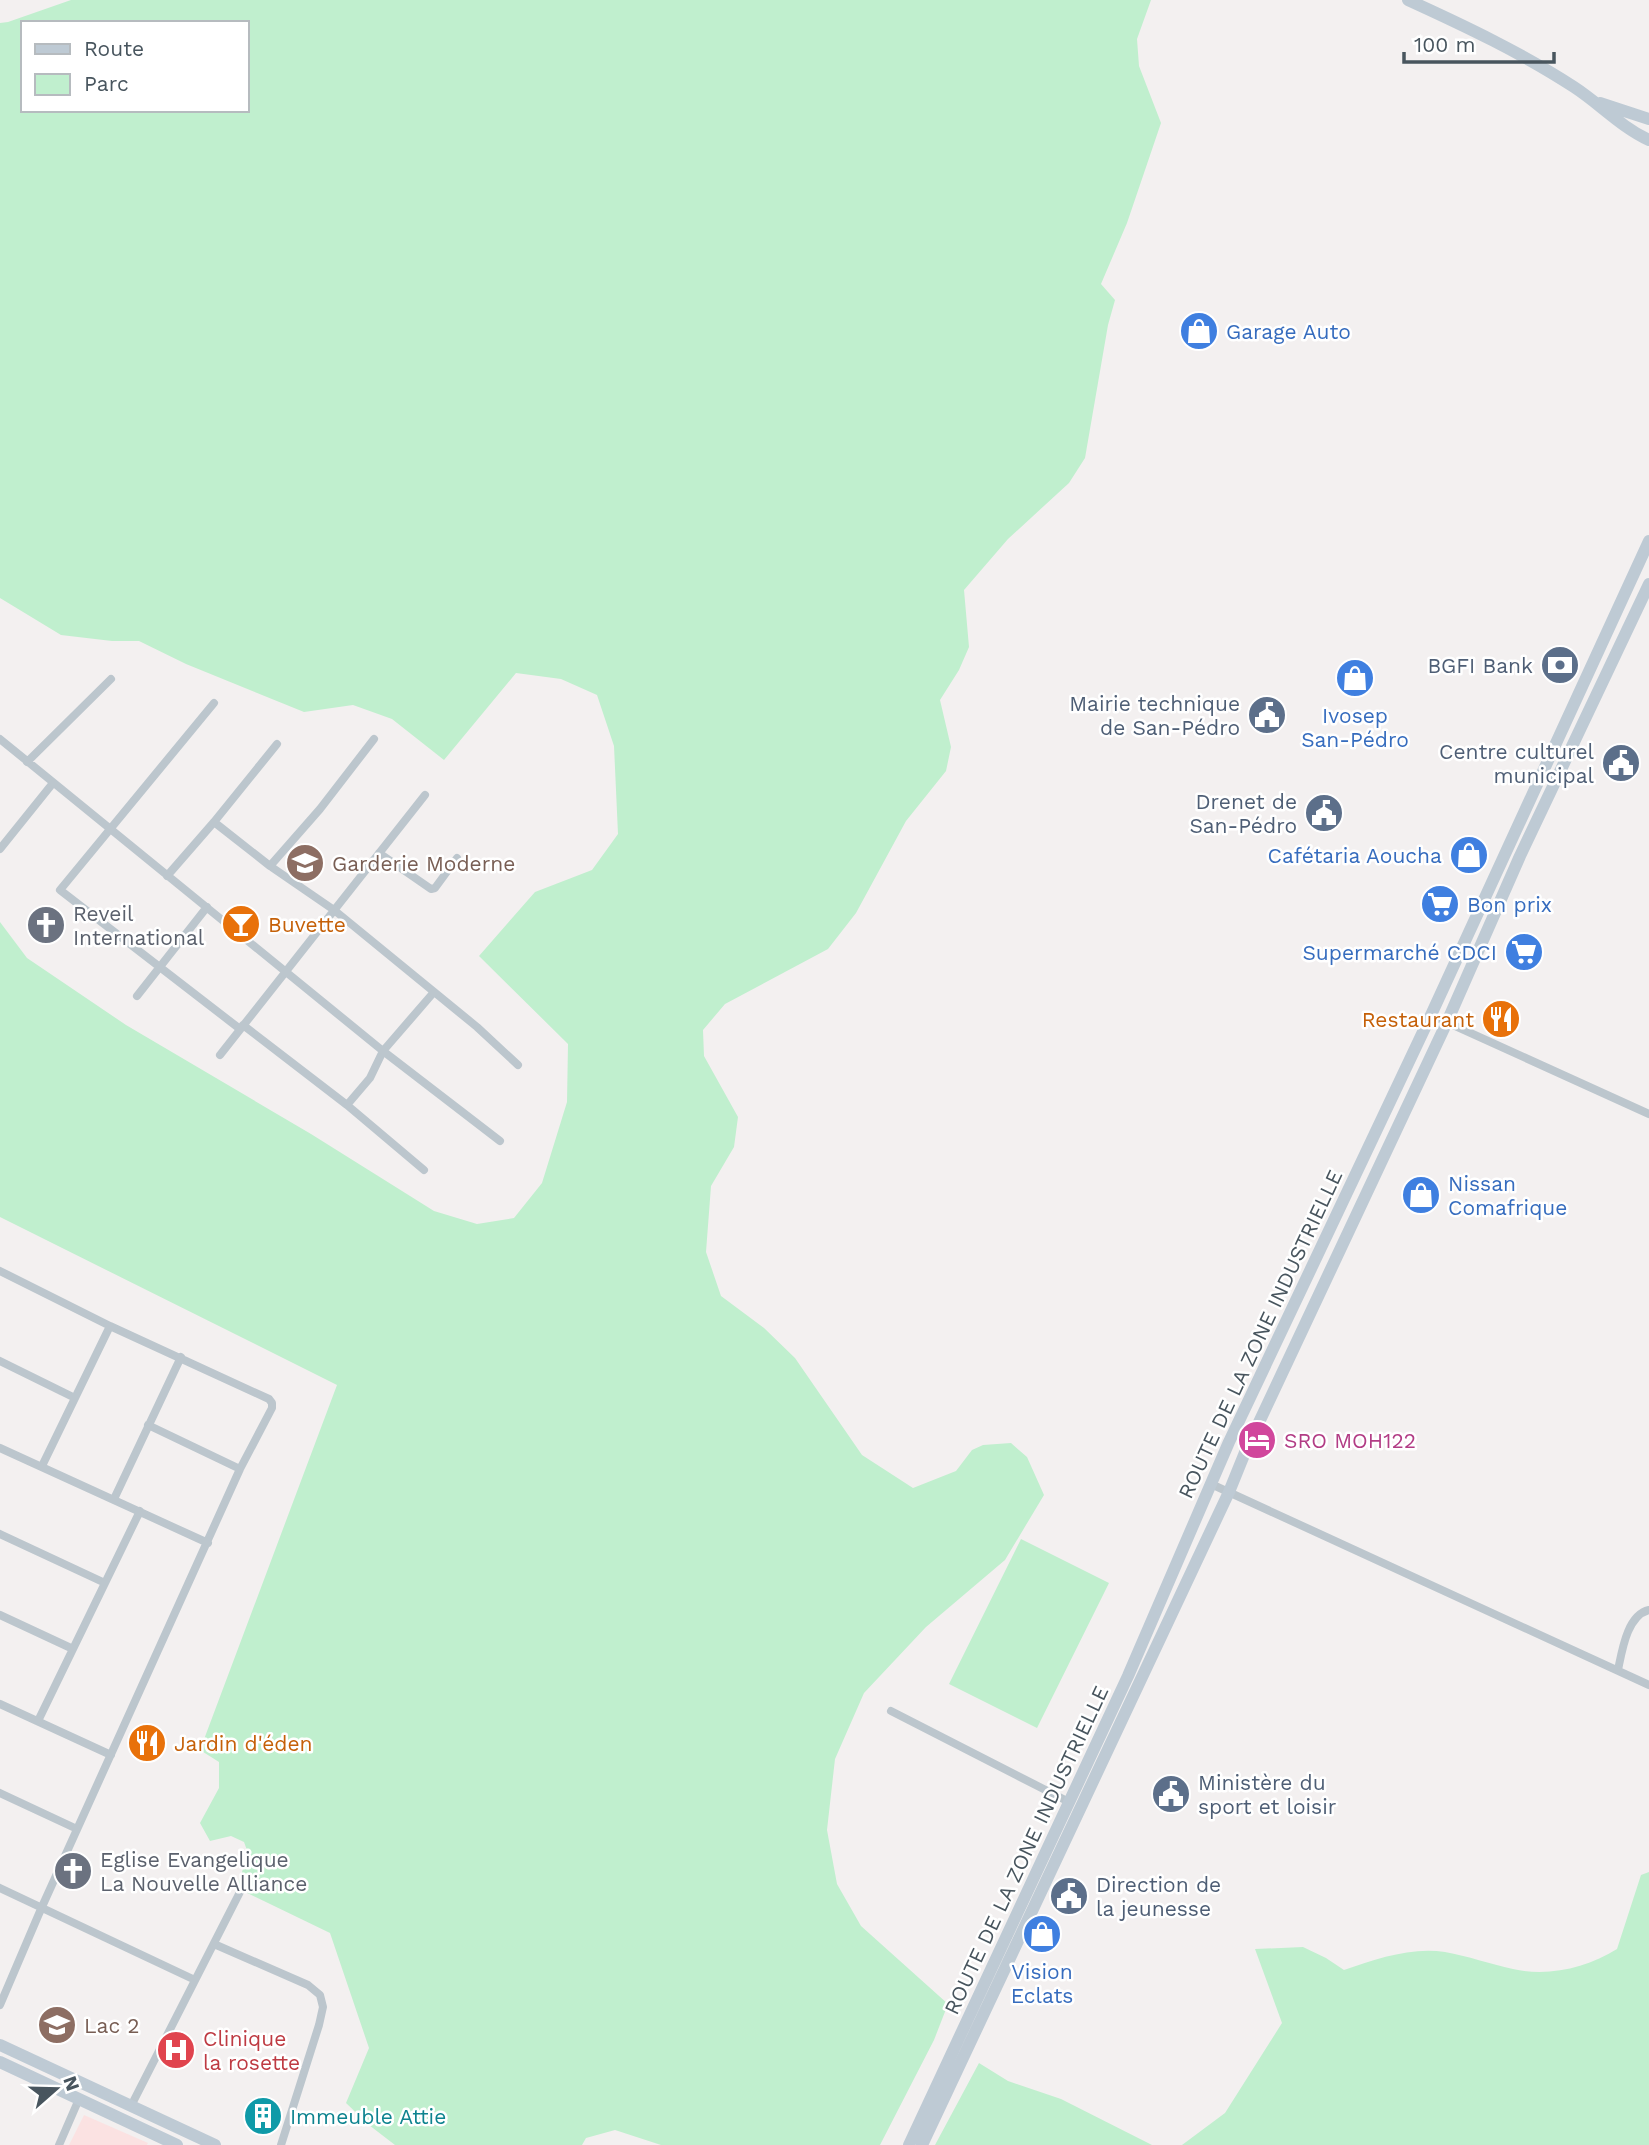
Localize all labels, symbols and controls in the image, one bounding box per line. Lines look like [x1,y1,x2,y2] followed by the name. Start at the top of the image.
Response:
[21,21,248,112] legend
[1404,21,1554,65] scale bar
[1414,32,1476,57] text: 100 m
[84,36,144,61] text: Route
[84,71,129,96] text: Parc
[1178,310,1220,352] shop icon: Garage Auto
[1226,319,1351,344] place label: Garage Auto
[1539,644,1581,686] bank icon: BGFI Bank
[1427,653,1533,678] place label: BGFI Bank
[1334,657,1376,699] shop icon: Ivosep San-Pédro
[1069,691,1240,740] place label: Mairie technique de San-Pédro
[1246,694,1288,736] public building icon: Mairie technique de San-Pédro
[1301,703,1409,752] place label: Ivosep San-Pédro
[1439,739,1595,788] place label: Centre culturel municipal
[1600,742,1642,784] public building icon: Centre culturel municipal
[1189,789,1297,838] place label: Drenet de San-Pédro
[1303,792,1345,834] public building icon: Drenet de San-Pédro
[1448,834,1490,876] shop icon: Cafétaria Aoucha
[284,842,326,884] school or university icon: Garderie Moderne
[1268,843,1442,868] place label: Cafétaria Aoucha
[332,851,515,876] place label: Garderie Moderne
[1419,883,1461,925] supermarket icon: Bon prix
[1467,892,1552,917] place label: Bon prix
[73,901,205,950] place label: Reveil International
[220,903,262,945] bar icon: Buvette
[25,904,67,946] church icon: Reveil International
[268,912,346,937] place label: Buvette
[1503,931,1545,973] supermarket icon: Supermarché CDCI
[1302,940,1497,965] place label: Supermarché CDCI
[1480,998,1522,1040] restaurant icon: Restaurant
[1362,1007,1474,1032] place label: Restaurant
[1173,1166,1347,1502] street label: ROUTE DE LA ZONE INDUSTRIELLE
[1448,1171,1567,1220] place label: Nissan Comafrique
[1400,1174,1442,1216] shop icon: Nissan Comafrique
[1236,1419,1278,1461] hotel icon: SRO MOH122
[1284,1428,1416,1453] place label: SRO MOH122
[939,1682,1113,2018] street label: ROUTE DE LA ZONE INDUSTRIELLE
[126,1722,168,1764] restaurant icon: Jardin d'éden
[174,1731,313,1756] place label: Jardin d'éden
[1198,1770,1337,1819] place label: Ministère du sport et loisir
[1150,1773,1192,1815] public building icon: Ministère du sport et loisir
[100,1847,307,1896] place label: Eglise Evangelique La Nouvelle Alliance
[52,1850,94,1892] church icon: Eglise Evangelique La Nouvelle Alliance
[1096,1872,1221,1921] place label: Direction de la jeunesse
[1048,1875,1090,1917] public building icon: Direction de la jeunesse
[1021,1913,1063,1955] shop icon: Vision Eclats
[1011,1959,1073,2008] place label: Vision Eclats
[36,2004,78,2046] school or university icon: Lac 2
[84,2013,140,2038] place label: Lac 2
[203,2026,300,2075] place label: Clinique la rosette
[155,2029,197,2071] hospital icon: Clinique la rosette
[21,2054,91,2124] north arrow
[58,2073,85,2094] text: N
[242,2095,284,2137] building icon: Immeuble Attie
[290,2104,446,2129] place label: Immeuble Attie

